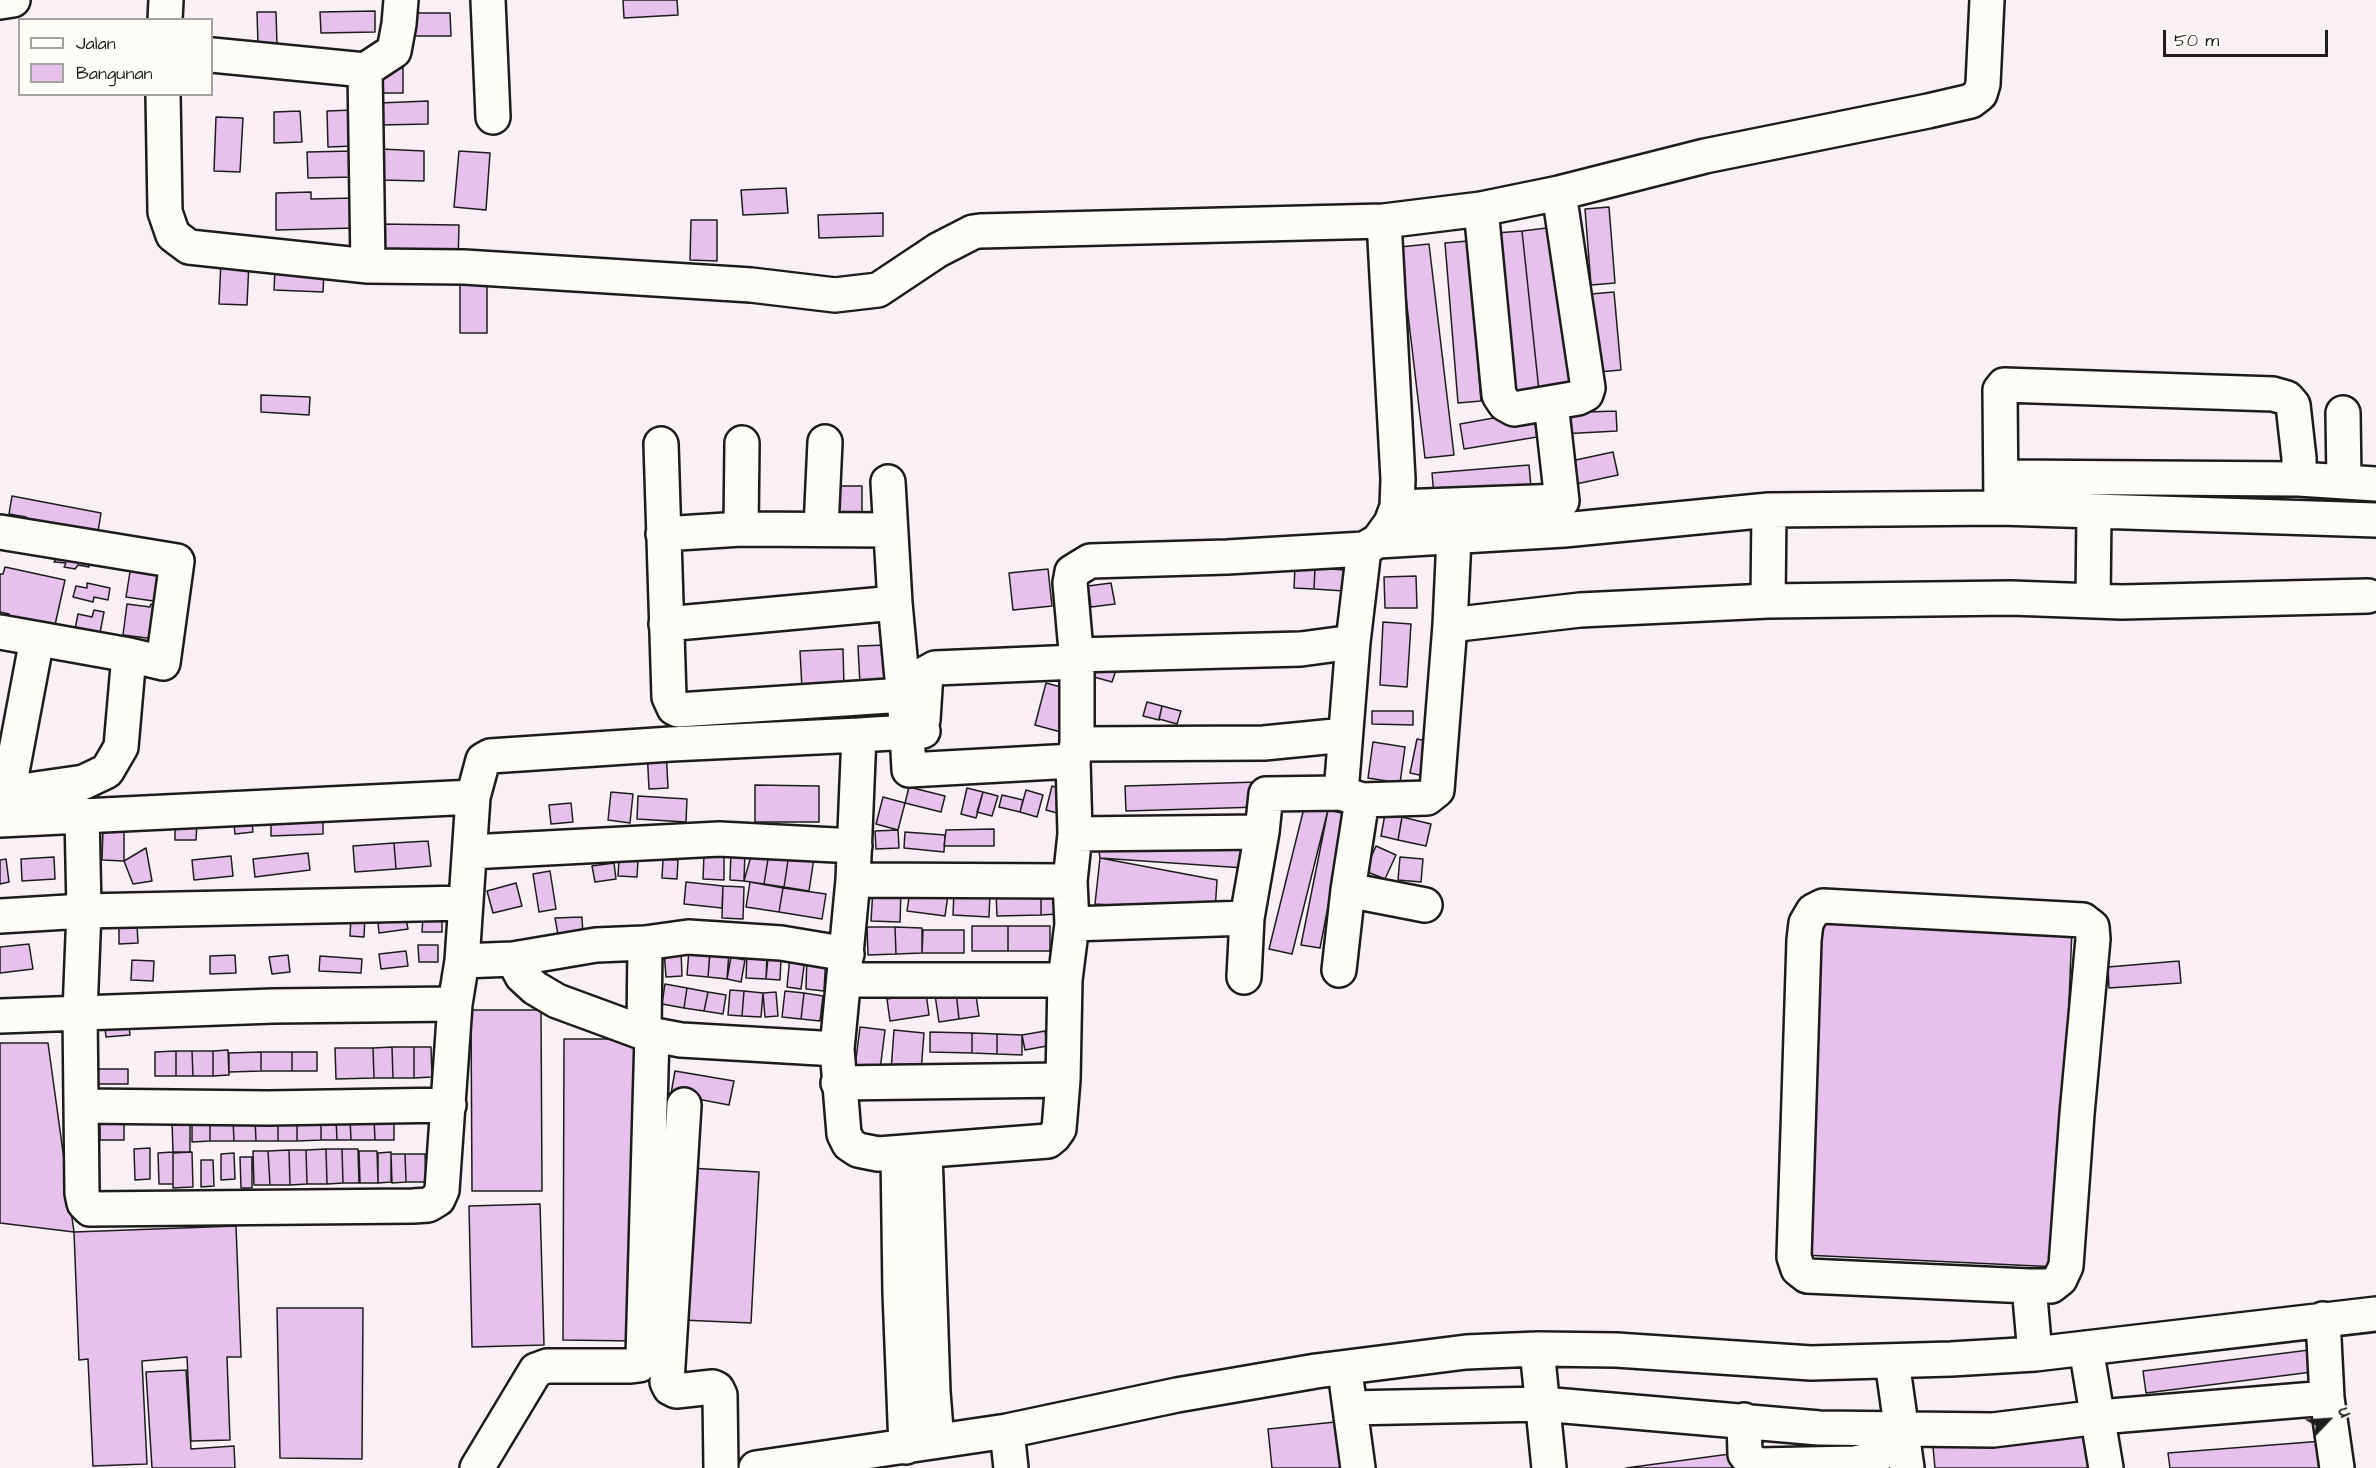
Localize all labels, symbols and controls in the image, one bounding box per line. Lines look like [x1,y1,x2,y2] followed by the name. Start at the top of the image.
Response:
[18,18,213,96] legend
[2166,18,2331,56] scale bar
[2174,28,2219,53] text: 50 m
[76,31,116,56] text: Jalan
[76,61,153,86] text: Bangunan
[2298,1390,2358,1450] north arrow
[2332,1404,2356,1421] text: U

